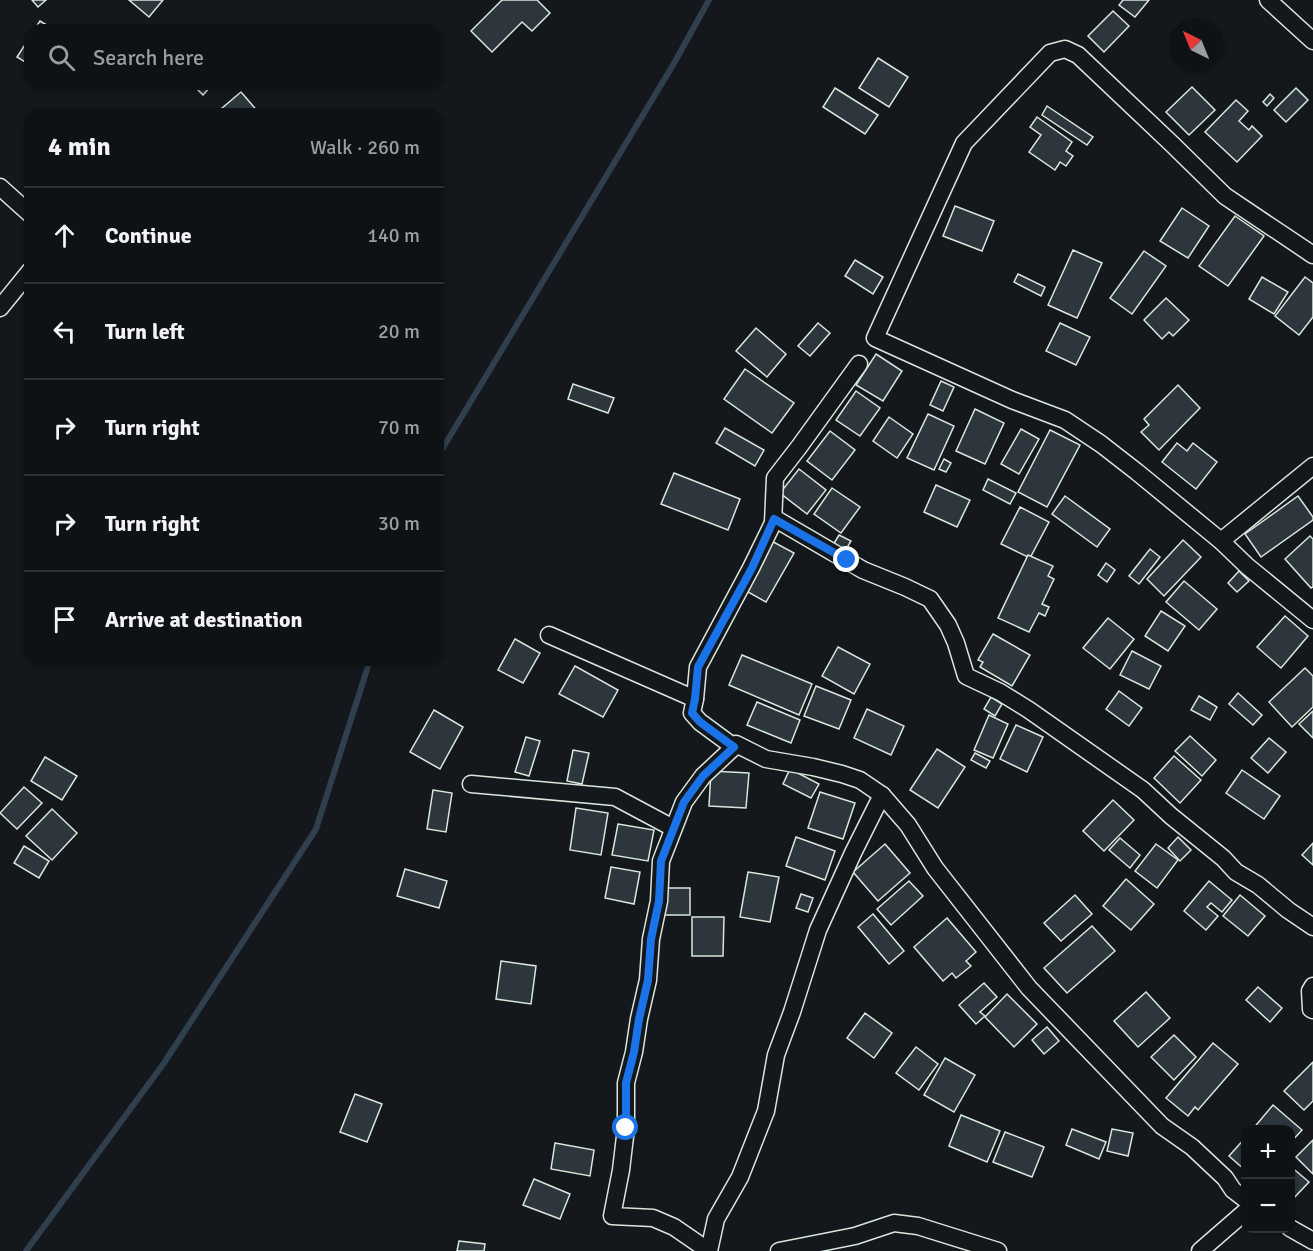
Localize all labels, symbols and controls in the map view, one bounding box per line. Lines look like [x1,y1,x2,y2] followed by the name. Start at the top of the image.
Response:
[1169,18,1223,72] north arrow
[24,24,444,90] search box
[45,41,78,74] icon: search
[93,44,204,71] text: Search here
[48,131,111,163] text: 4 min
[310,135,420,160] text: Walk · 260 m
[48,219,81,252] icon: ahead
[105,222,192,249] text: Continue
[367,223,420,248] text: 140 m
[48,315,81,348] icon: left
[105,318,185,345] text: Turn left
[378,319,420,344] text: 20 m
[48,411,81,444] icon: right
[105,414,200,441] text: Turn right
[378,415,420,440] text: 70 m
[48,507,81,540] icon: right
[105,510,200,537] text: Turn right
[378,511,420,536] text: 30 m
[833,546,859,572] route end
[48,603,81,636] icon: arrive
[105,606,302,633] text: Arrive at destination
[612,1114,638,1140] route start
[1241,1125,1295,1233] map controls
[1241,1125,1295,1179] button: +
[1241,1179,1295,1233] button: −

